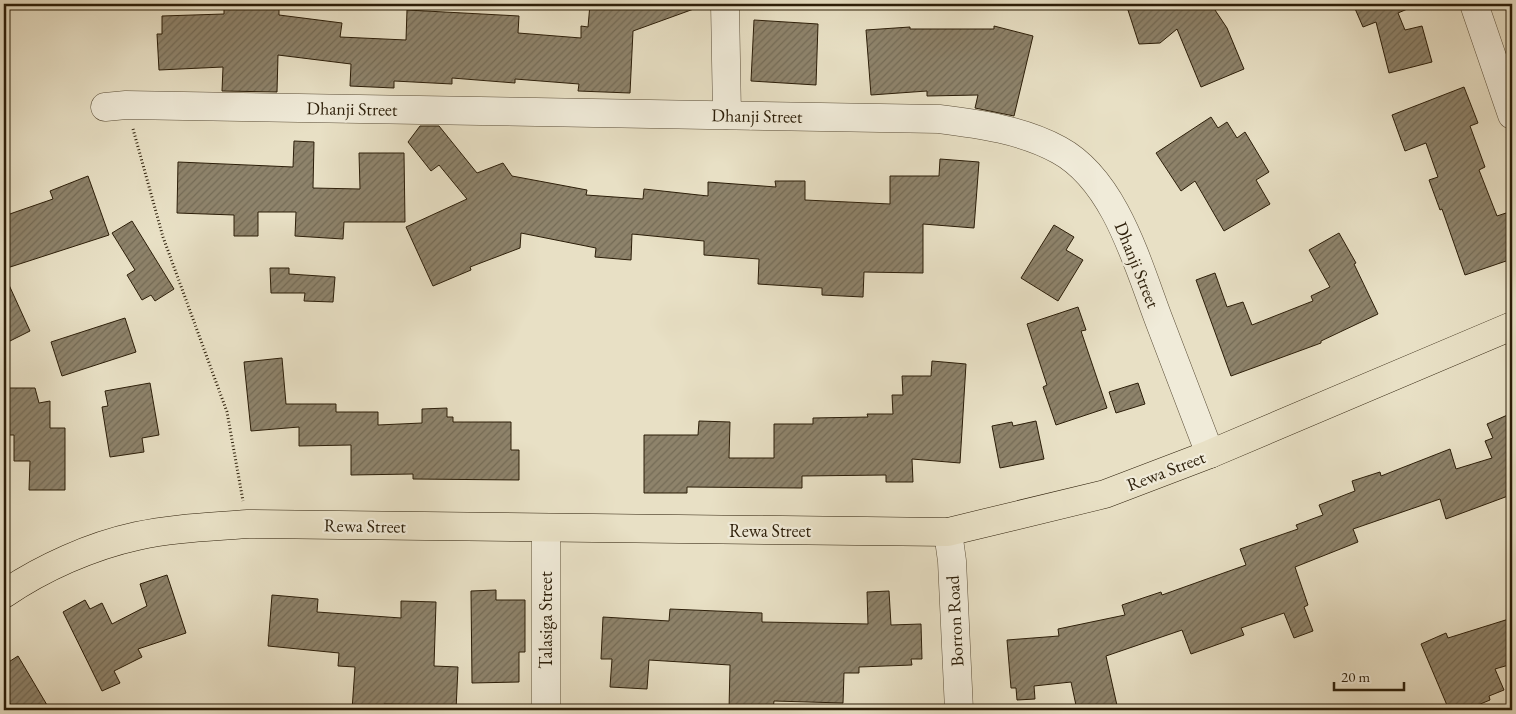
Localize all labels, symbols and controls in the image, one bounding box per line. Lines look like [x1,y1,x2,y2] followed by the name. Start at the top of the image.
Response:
[306,96,398,121] street label: Dhanji Street
[711,103,803,128] street label: Dhanji Street
[1110,218,1165,312] street label: Dhanji Street
[1123,445,1209,496] street label: Rewa Street
[324,513,407,538] street label: Rewa Street
[729,519,811,542] street label: Rewa Street
[534,571,557,669] street label: Talasiga Street
[941,574,968,667] street label: Borron Road
[1334,659,1404,691] scale bar
[1341,667,1370,686] text: 20 m

